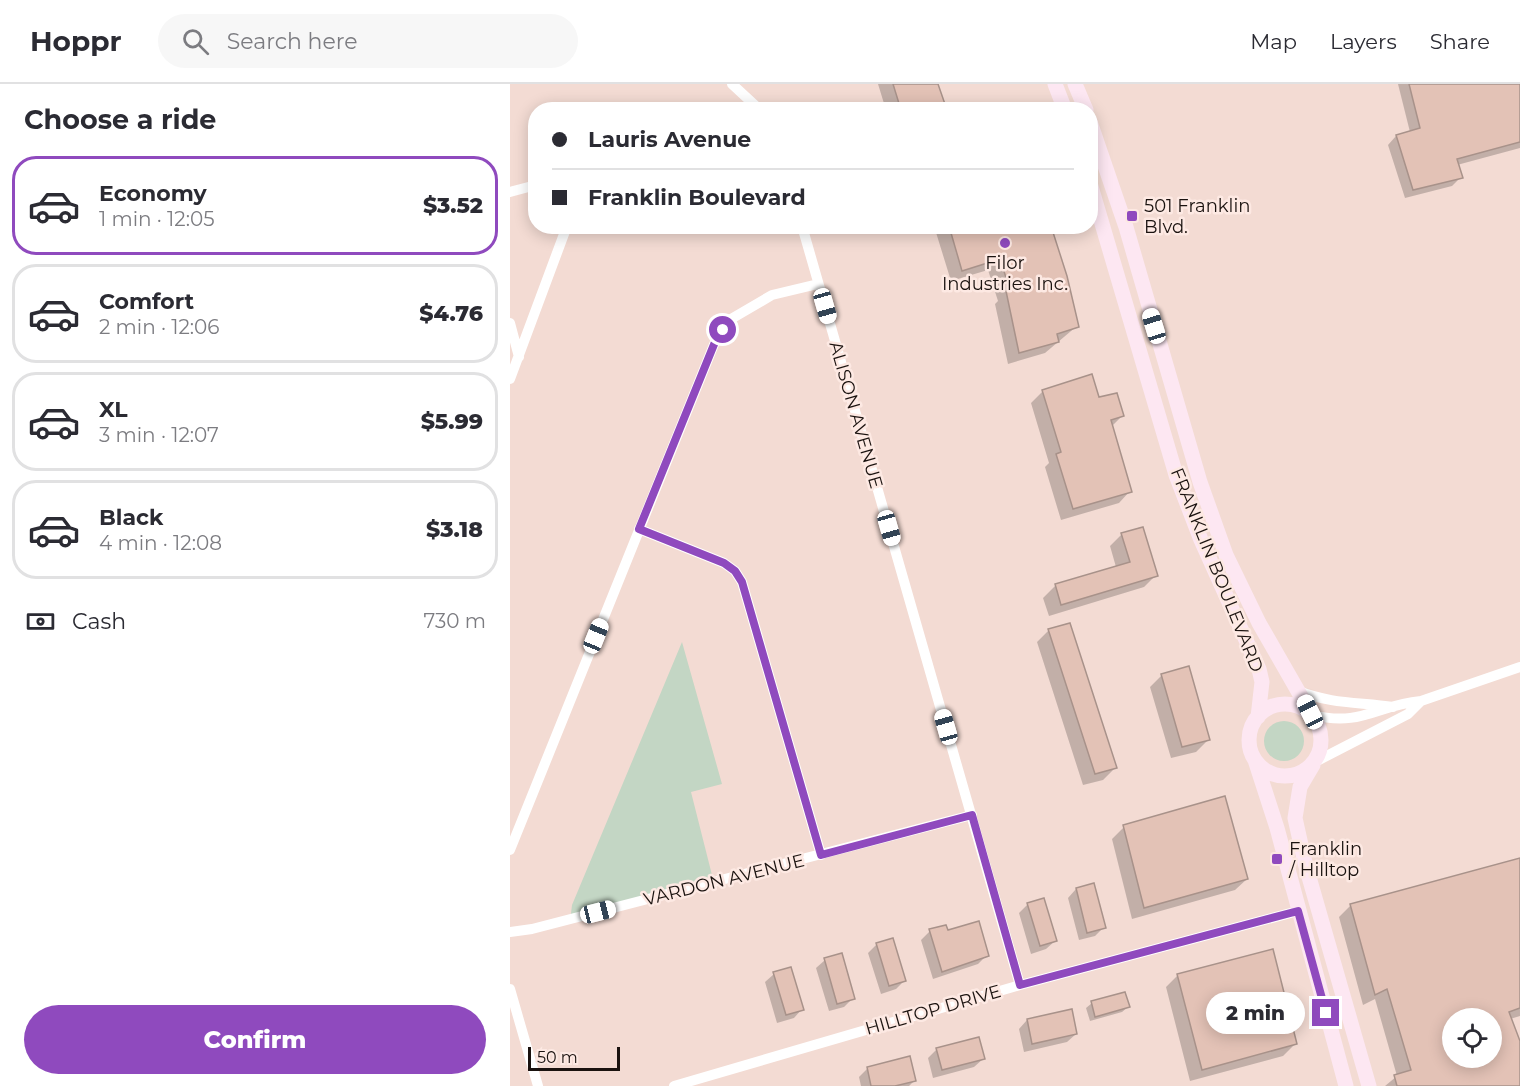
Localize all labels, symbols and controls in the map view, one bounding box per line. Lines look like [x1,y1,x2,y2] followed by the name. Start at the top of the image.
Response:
[158,14,578,68] search box
[30,24,122,58] text: Hoppr
[179,25,212,58] icon: search
[227,28,358,55] text: Search here
[1250,29,1297,54] text: Map
[1330,29,1397,54] text: Layers
[1430,29,1490,54] text: Share
[24,103,216,136] text: Choose a ride
[588,126,751,153] text: Lauris Avenue
[27,179,81,233] icon: car
[99,180,207,207] text: Economy
[588,184,806,211] text: Franklin Boulevard
[423,192,483,219] text: $3.52
[1144,195,1250,238] place label: 501 Franklin Blvd.
[99,207,214,231] text: 1 min · 12:05
[1125,209,1139,223] marker: 501 Franklin Blvd.
[998,236,1012,250] marker: Filor Industries Inc.
[942,252,1068,295] place label: Filor Industries Inc.
[811,286,839,326] car
[27,287,81,341] icon: car
[99,288,194,315] text: Comfort
[419,300,483,327] text: $4.76
[1140,306,1168,346] car
[99,315,219,339] text: 2 min · 12:06
[709,316,736,343] route start
[824,339,888,491] street label: ALISON AVENUE
[27,395,81,449] icon: car
[99,396,128,423] text: XL
[421,408,483,435] text: $5.99
[99,423,219,447] text: 3 min · 12:07
[1166,465,1268,675] street label: FRANKLIN BOULEVARD
[27,503,81,557] icon: car
[99,504,163,531] text: Black
[875,508,903,548] car
[426,516,483,543] text: $3.18
[99,531,222,555] text: 4 min · 12:08
[24,605,57,638] icon: cash
[72,608,126,635] text: Cash
[423,609,486,633] text: 730 m
[581,616,611,656] car
[1294,692,1326,732] car
[932,707,960,747] car
[1288,838,1362,881] place label: Franklin / Hilltop
[641,849,807,911] street label: VARDON AVENUE
[1270,852,1284,866] marker: Franklin / Hilltop
[578,899,618,925] car
[863,980,1003,1040] street label: HILLTOP DRIVE
[1206,992,1305,1034] callout: 2 min
[1312,999,1339,1026] route end
[1226,1001,1285,1025] text: 2 min
[24,1005,486,1074] button: Confirm
[1442,1008,1502,1068] map controls
[1442,1008,1502,1068] button: locate
[528,1044,620,1072] scale bar
[537,1048,578,1067] text: 50 m

